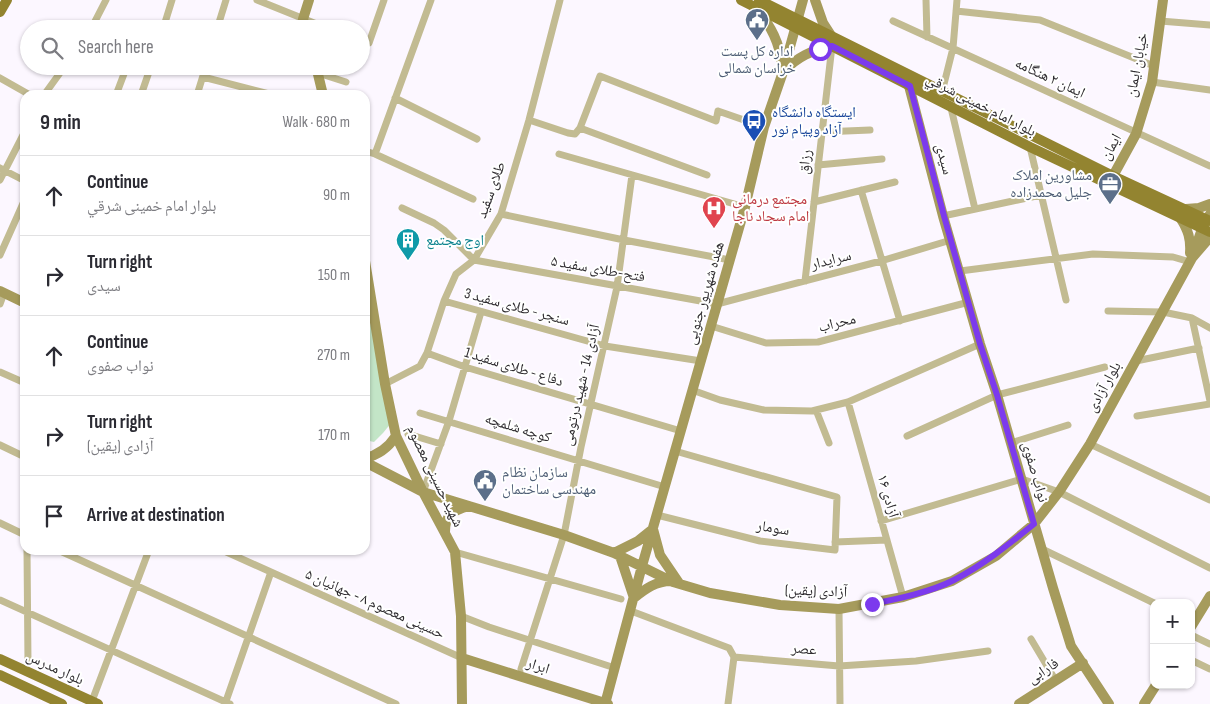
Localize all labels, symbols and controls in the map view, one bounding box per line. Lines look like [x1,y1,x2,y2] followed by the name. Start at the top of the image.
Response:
[744,7,770,41] public building icon: اداره کل پست خراسان شمالی
[20,20,370,75] search box
[1121,31,1153,99] street label: خیابان ایمان
[38,34,66,62] icon: search
[78,36,154,59] text: Search here
[809,38,832,61] route start
[718,42,796,78] place label: اداره کل پست خراسان شمالی
[1012,53,1088,103] street label: ایمان ۲ هنگامه
[922,69,1039,143] street label: بلوار امام خمینی شرقي
[771,103,856,139] place label: ایستگاه دانشگاه آزاد وپیام نور
[741,108,767,142] bus stop icon: ایستگاه دانشگاه آزاد وپیام نور
[40,110,81,135] text: 9 min
[283,113,350,132] text: Walk · 680 m
[1096,130,1126,164] street label: ایمان
[931,141,957,177] street label: سیدی
[794,148,816,175] street label: رزاق
[472,159,510,221] street label: طلای سفید
[1010,166,1092,202] place label: مشاورین املاک جلیل محمدزاده
[87,171,148,194] text: Continue
[1097,171,1123,205] office icon: مشاورین املاک جلیل محمدزاده
[40,182,68,210] icon: ahead
[323,186,350,205] text: 90 m
[732,190,809,226] place label: مجتمع درمانی امام سجاد ناجا
[701,195,727,229] hospital icon: مجتمع درمانی امام سجاد ناجا
[87,197,216,216] text: بلوار امام خمینی شرقي
[395,227,421,261] building icon: اوج مجتمع
[426,231,484,250] place label: اوج مجتمع
[681,239,729,347] street label: هفده شهریور جنوبی
[808,246,853,274] street label: سرایدار
[87,251,152,274] text: Turn right
[549,251,647,287] street label: فتح-طلای سفید ۵
[40,262,68,290] icon: right
[318,266,350,285] text: 150 m
[87,277,121,296] text: سیدی
[462,284,572,330] street label: سنجر - طلای سفید 3
[816,309,858,337] street label: محراب
[558,321,605,448] street label: آزادی 14 - شهید درتومی
[87,331,148,354] text: Continue
[40,342,68,370] icon: ahead
[462,343,566,391] street label: دفاع - طلای سفید 1
[317,346,350,365] text: 270 m
[87,357,154,376] text: نواب صفوی
[1082,358,1126,416] street label: بلوار آزادی
[482,409,554,447] street label: کوچه شلمچه
[87,411,152,434] text: Turn right
[40,422,68,450] icon: right
[402,422,468,530] street label: شهید حسینی معصوم
[318,426,350,445] text: 170 m
[87,437,154,456] text: آزادی (یقین)
[1017,439,1053,505] street label: نواب صفوی
[502,463,596,499] place label: سازمان نظام مهندسی ساختمان
[472,468,498,502] public building icon: سازمان نظام مهندسی ساختمان
[873,472,904,521] street label: آزادی ۱۶
[40,502,68,530] icon: arrive
[87,504,225,527] text: Arrive at destination
[754,516,791,540] street label: سومار
[302,565,448,644] street label: حسینی معصوم ۸ - جهانیان ۵
[784,580,849,602] street label: آزادی (یقین)
[861,593,884,616] route end
[1150,599,1195,689] map controls
[1150,599,1195,644] button: +
[790,638,818,660] street label: عصر
[1150,644,1195,689] button: −
[23,646,87,690] street label: بلوار مدرس
[523,653,552,679] street label: ابرار
[1024,654,1062,688] street label: فارابی

